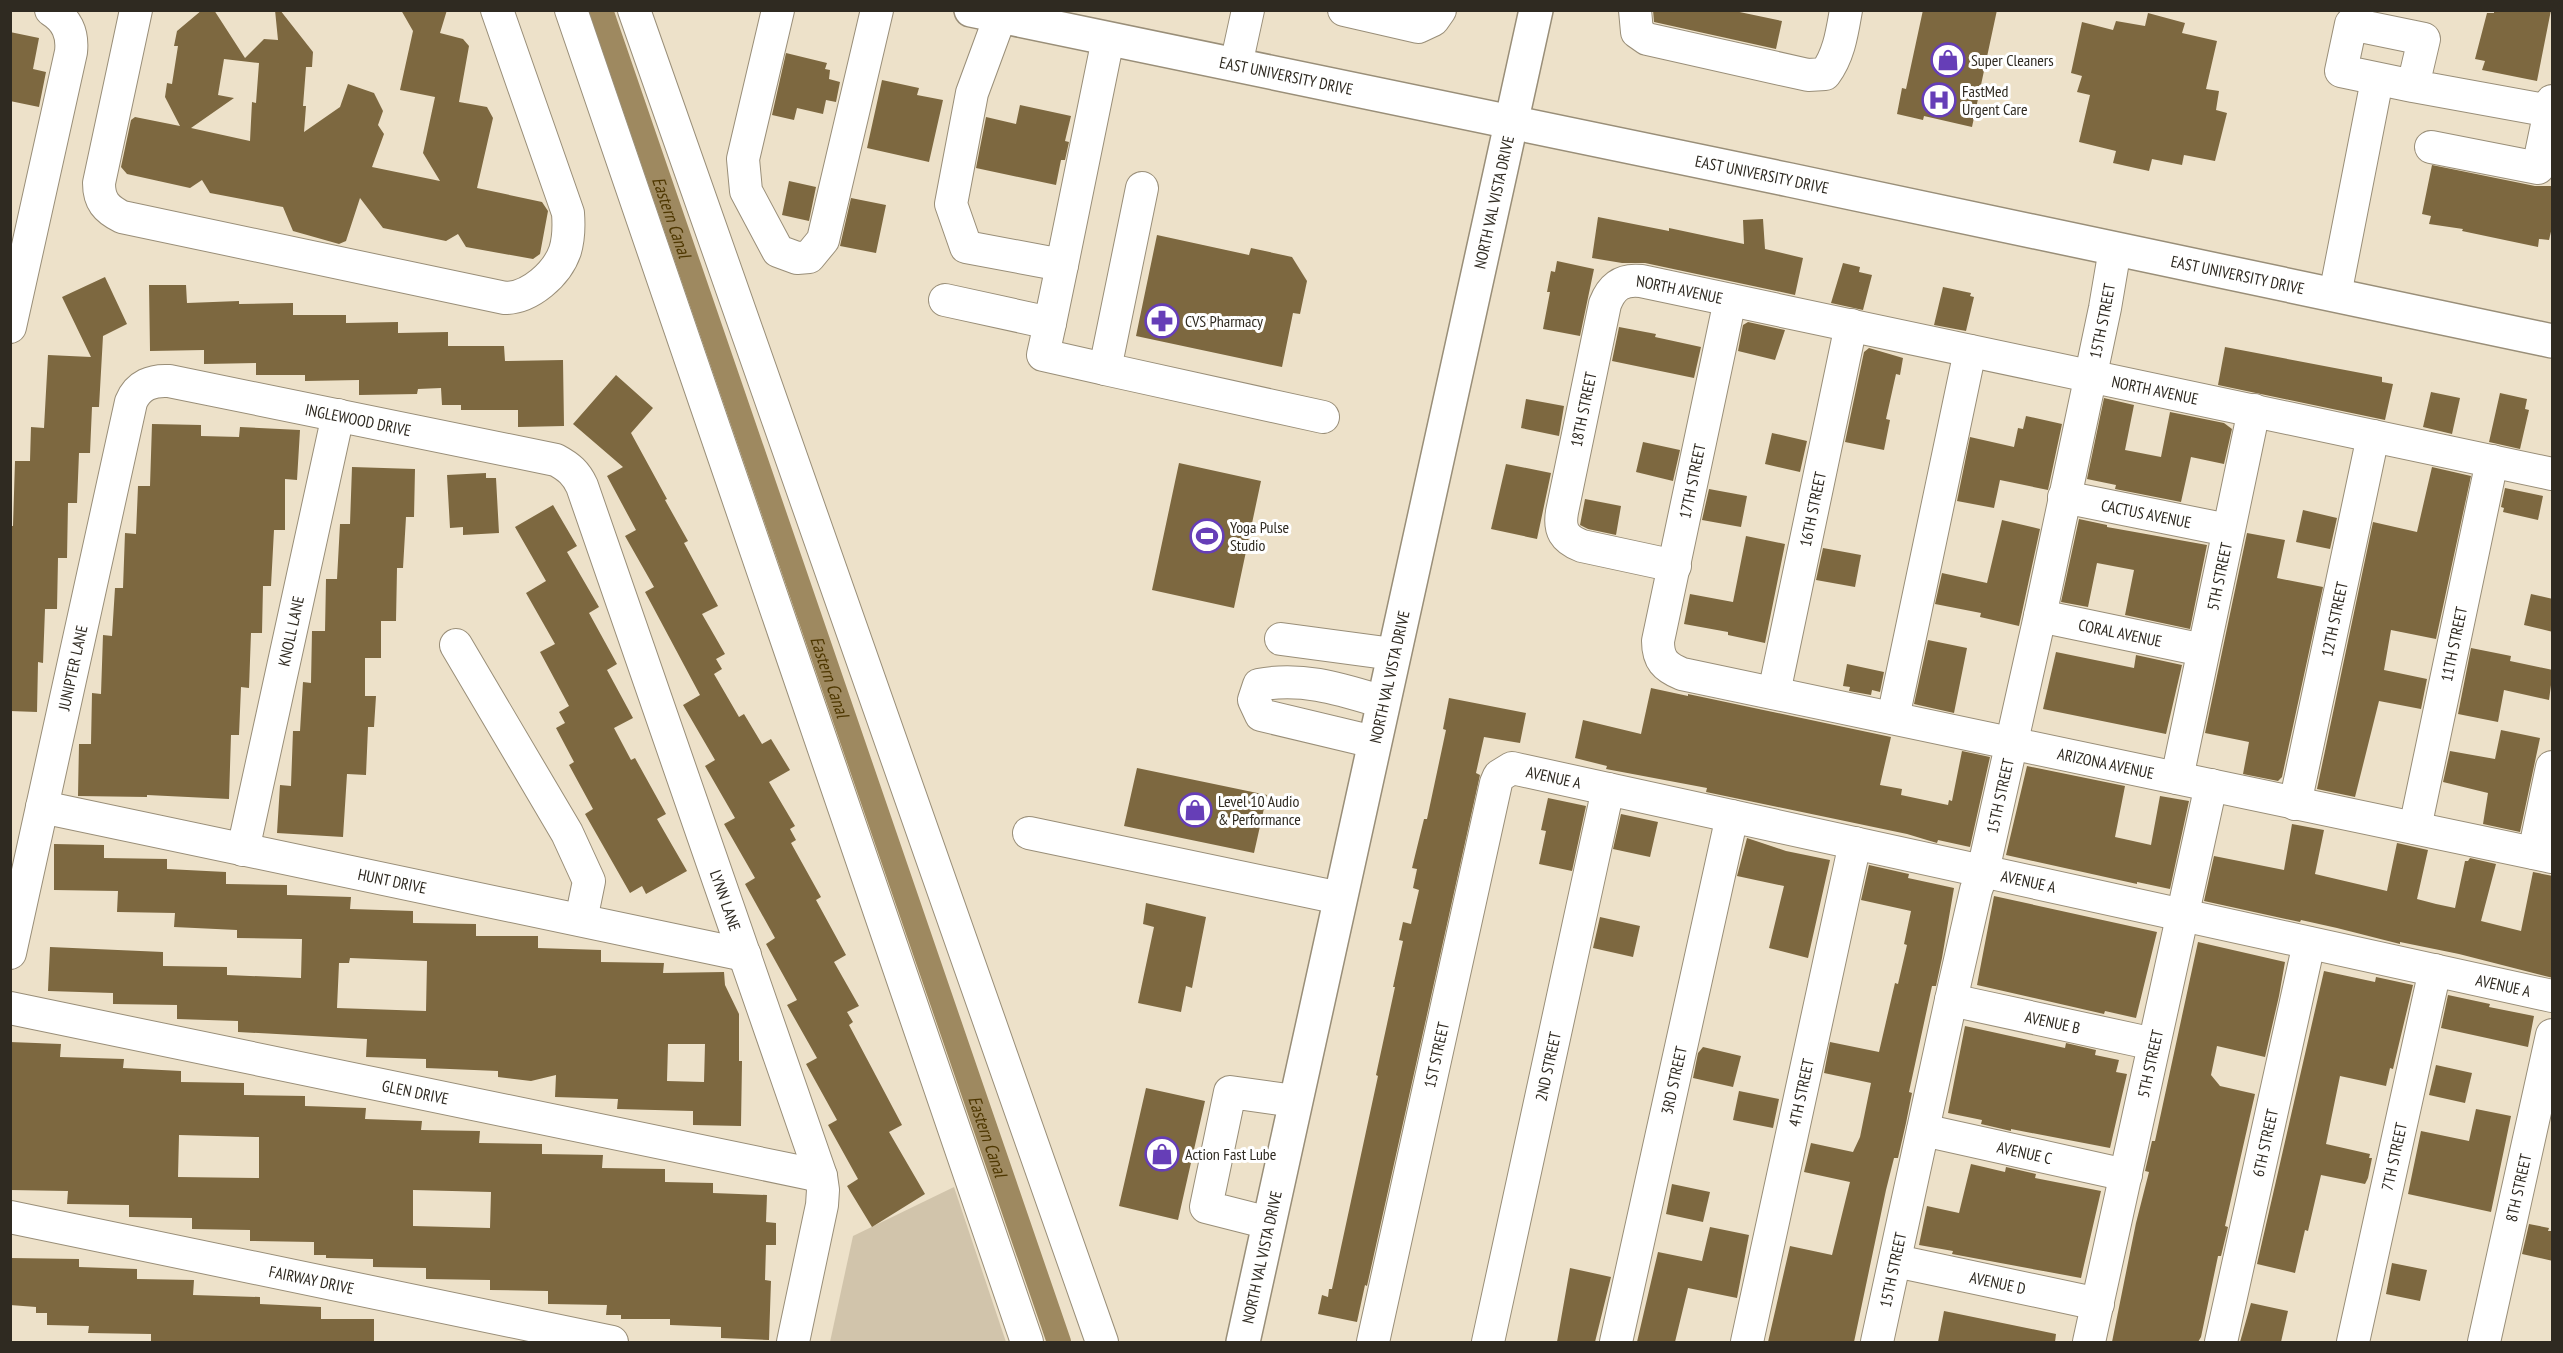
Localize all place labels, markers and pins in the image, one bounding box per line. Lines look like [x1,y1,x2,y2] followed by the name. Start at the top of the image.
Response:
[1930,42,1966,78] shop icon: Super Cleaners
[1971,50,2054,70] place label: Super Cleaners
[1962,81,2028,119] place label: FastMed Urgent Care
[1921,82,1957,118] hospital icon: FastMed Urgent Care
[1144,303,1180,339] pharmacy icon: CVS Pharmacy
[1185,311,1263,331] place label: CVS Pharmacy
[1230,517,1289,555] place label: Yoga Pulse Studio
[1189,518,1225,554] sports icon: Yoga Pulse Studio
[1218,791,1301,829] place label: Level 10 Audio & Performance
[1177,792,1213,828] shop icon: Level 10 Audio & Performance
[1144,1136,1180,1172] shop icon: Action Fast Lube
[1185,1144,1276,1164] place label: Action Fast Lube

